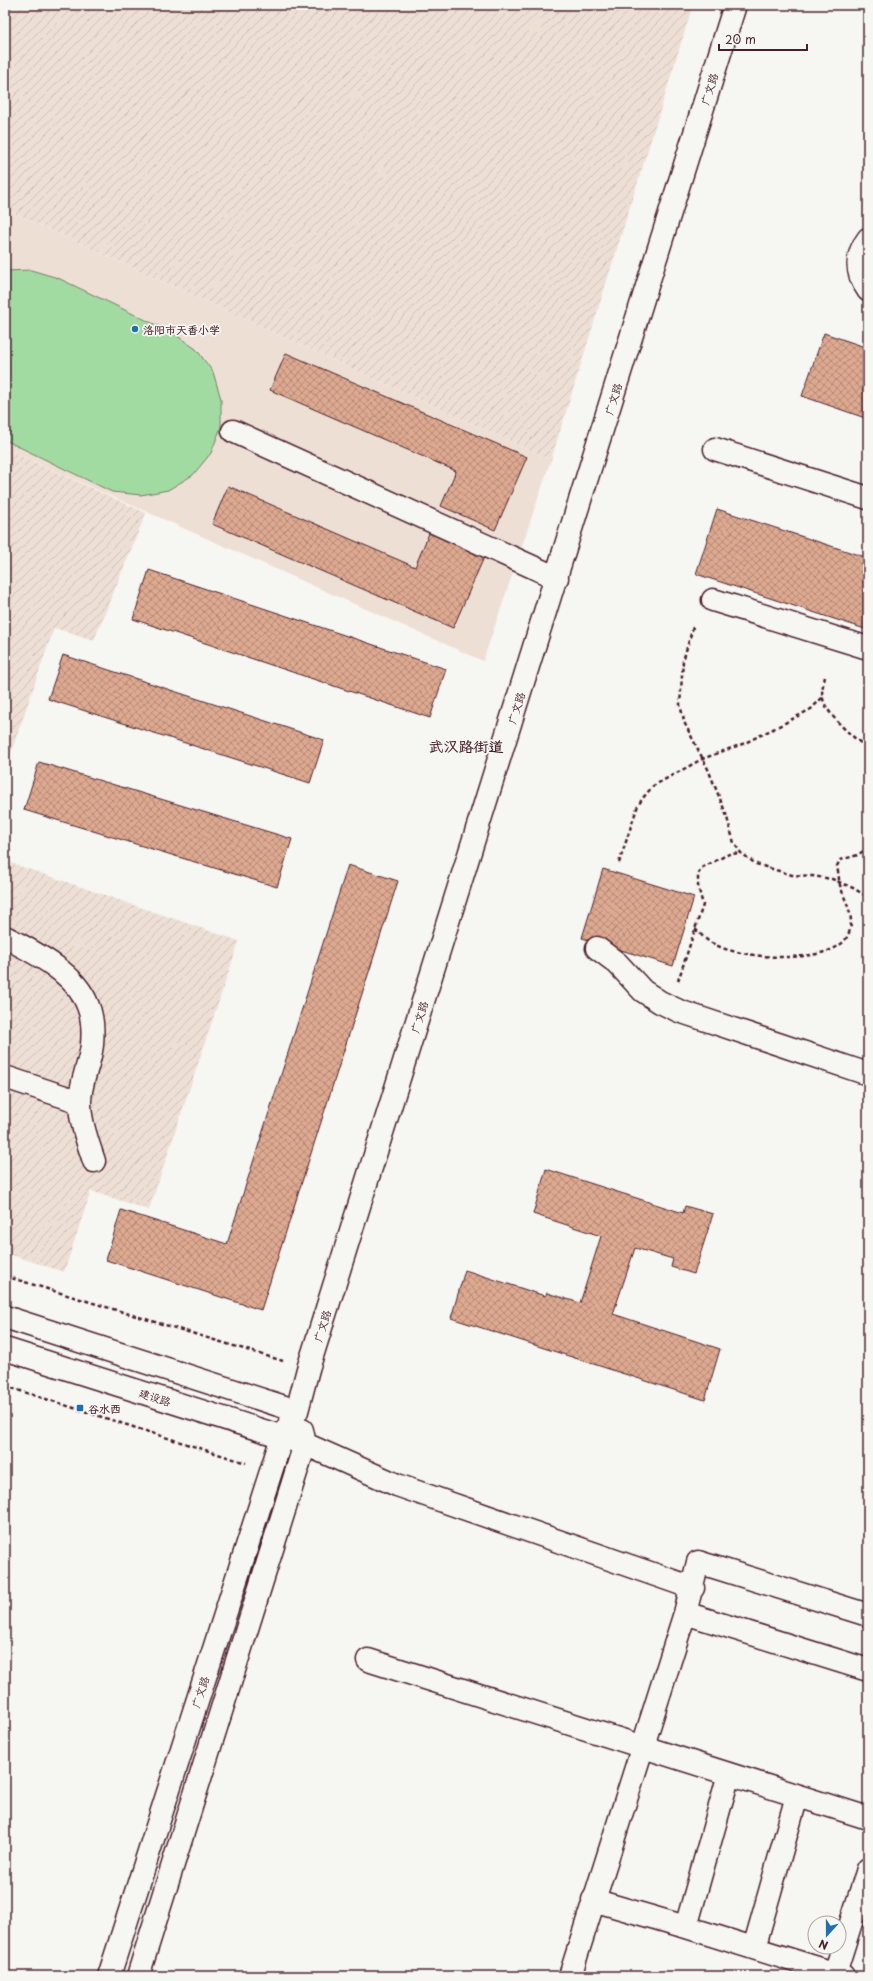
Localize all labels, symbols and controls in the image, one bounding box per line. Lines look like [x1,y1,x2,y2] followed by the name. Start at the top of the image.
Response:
[719,26,807,52] scale bar
[725,30,756,48] text: 20 m
[696,71,722,107] street label: 广文路
[143,321,220,338] place label: 洛阳市天香小学
[130,324,140,334] marker: 洛阳市天香小学
[600,381,626,417] street label: 广文路
[503,690,529,726] street label: 广文路
[428,734,504,757] district label: 武汉路街道
[406,999,432,1035] street label: 广文路
[309,1308,335,1344] street label: 广文路
[137,1384,173,1410] street label: 建设路
[88,1400,121,1417] place label: 谷水西
[75,1403,85,1413] marker: 谷水西
[187,1674,213,1710] street label: 广文路
[807,1915,847,1955] north arrow
[816,1935,830,1954] text: N

